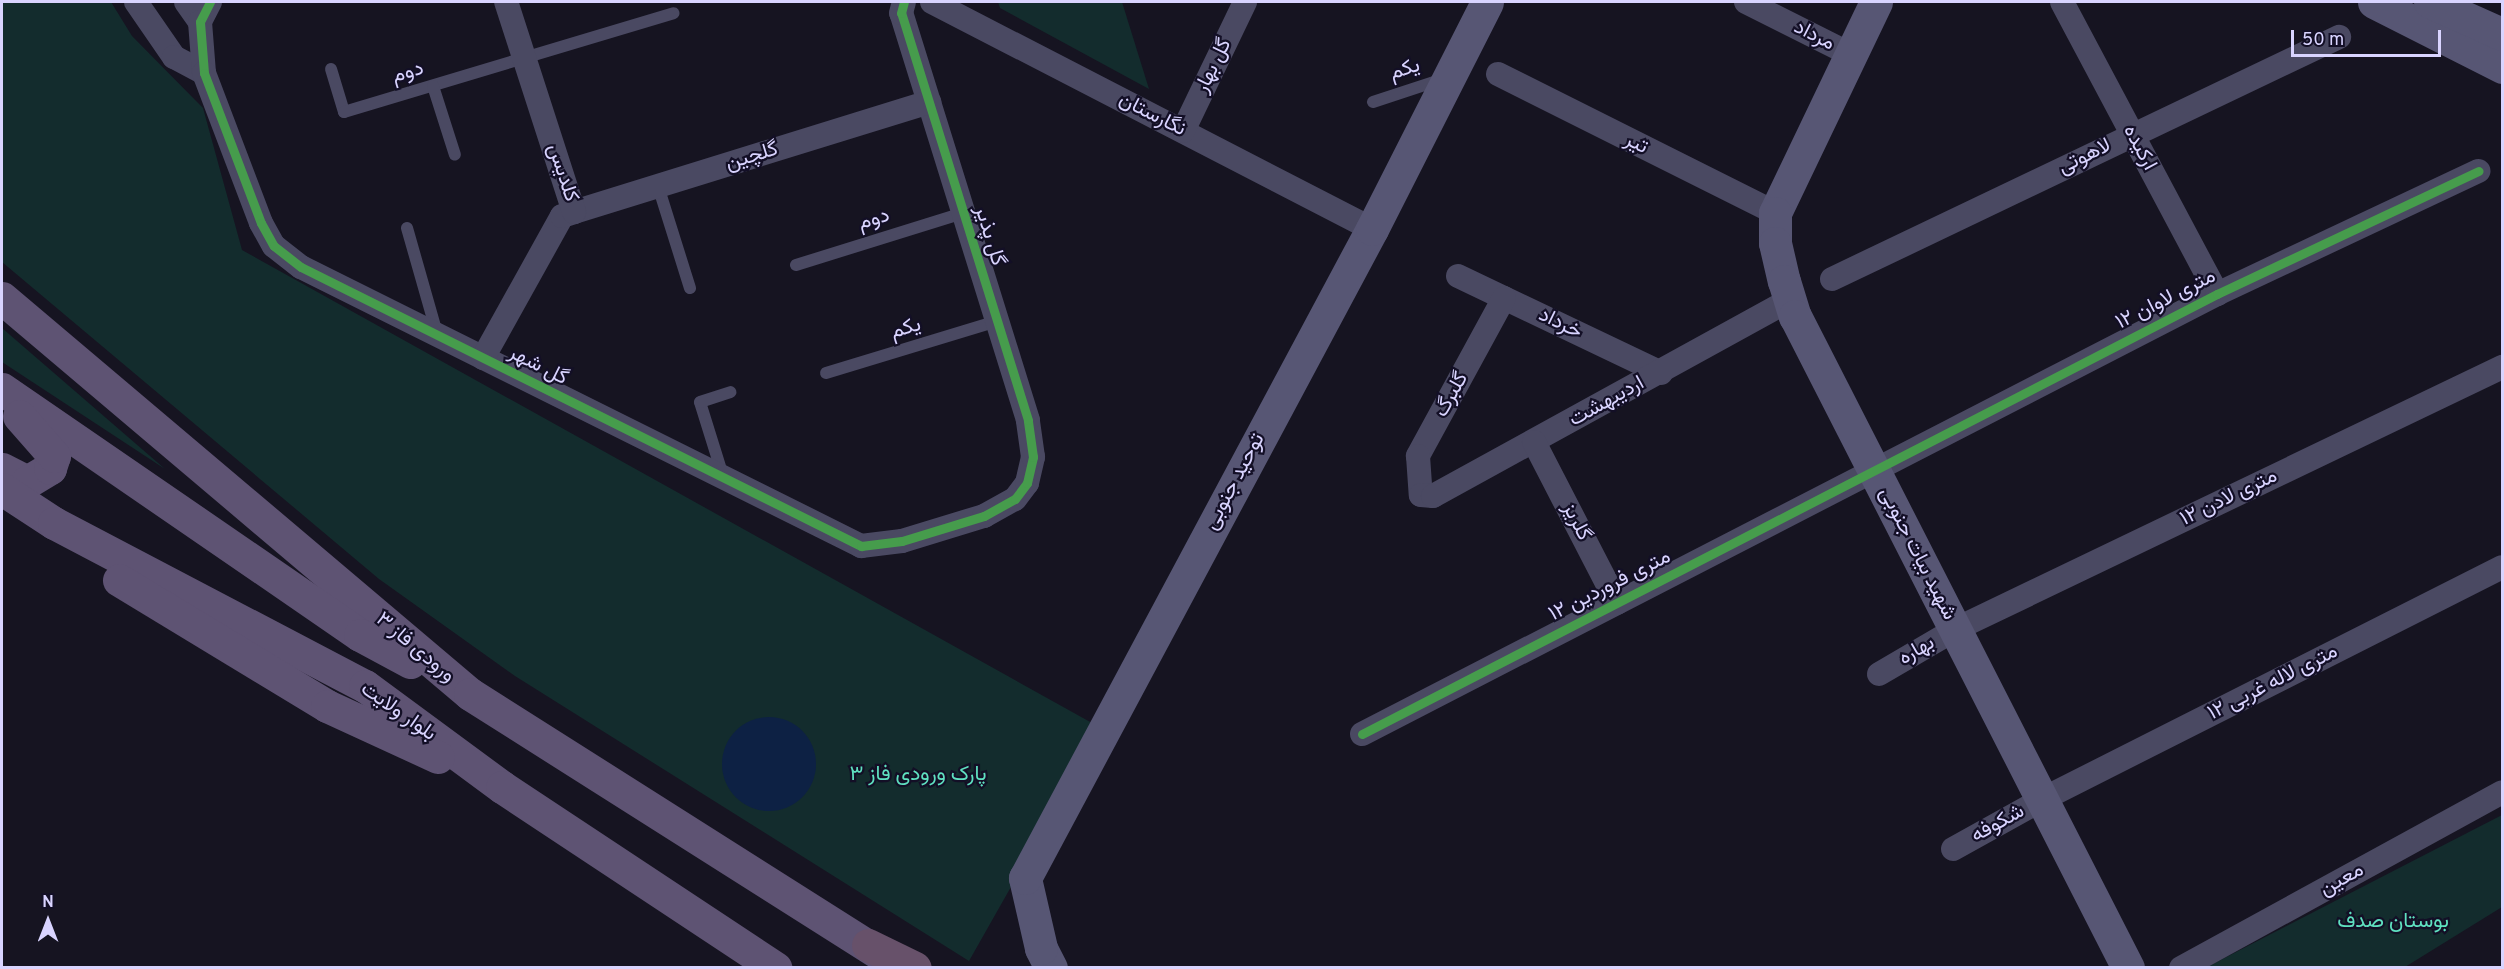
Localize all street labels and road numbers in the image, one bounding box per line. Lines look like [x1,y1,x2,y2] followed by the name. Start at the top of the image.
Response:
[1789,15,1839,57] street label: مرداد
[1190,35,1238,97] street label: گل بهار
[1387,53,1423,87] street label: یکم
[389,56,427,90] street label: دوم
[1114,87,1190,143] street label: نگارستان
[2117,121,2161,175] street label: ارکیده
[1620,128,1652,160] street label: تیر
[2054,133,2116,181] street label: لاهوتی
[723,137,781,177] street label: گلچین
[541,141,583,205] street label: کلدیس
[855,203,893,237] street label: دوم
[968,203,1010,269] street label: گل پذیر
[2112,264,2220,336] street label: ۱۲ متری لاوان
[1534,303,1586,345] street label: خرداد
[888,312,924,346] street label: یکم
[504,340,572,392] street label: گل شهر
[1429,368,1475,422] street label: گلبرگ
[1565,371,1649,433] street label: اردیبهشت
[1199,429,1271,535] street label: توحید جنوبی
[2176,464,2282,532] street label: ۱۲ متری لادن
[1873,483,1961,625] street label: شهید بیات جنوبی
[1556,499,1596,545] street label: گلریز
[1545,545,1675,627] street label: ۱۲ متری فروردین
[370,607,460,689] street label: ورودی فاز ۳
[1894,631,1940,671] street label: بهاره
[2204,639,2342,727] street label: ۱۲ متری لاله غربی
[355,677,441,747] street label: بلوار ولایت
[1967,799,2029,849] street label: شکوفه
[2315,858,2369,902] street label: معین

